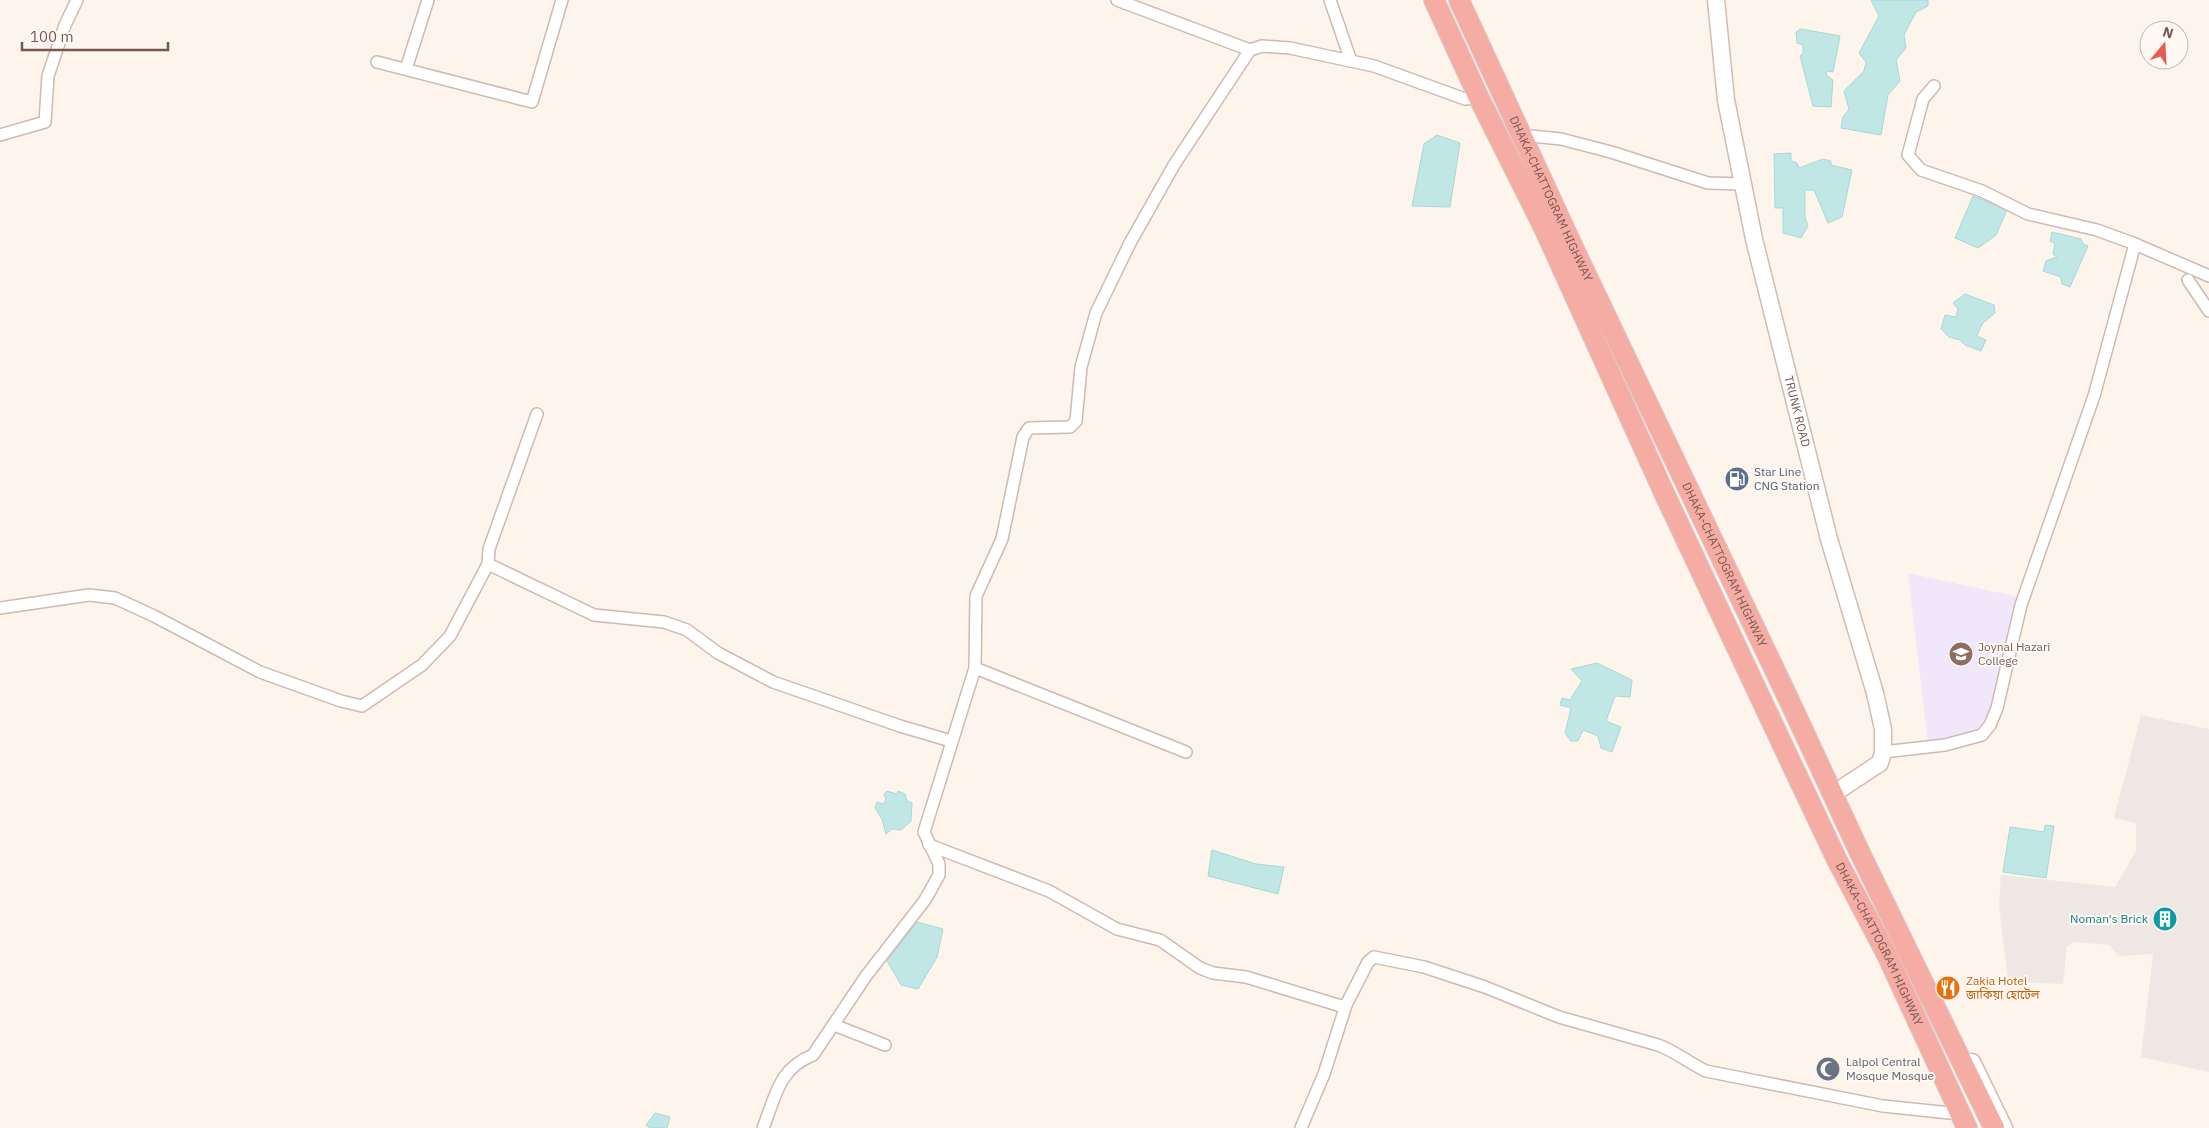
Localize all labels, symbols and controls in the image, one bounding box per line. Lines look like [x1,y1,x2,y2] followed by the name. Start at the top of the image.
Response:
[22,20,169,52] scale bar
[2139,20,2189,70] north arrow
[2160,23,2176,43] text: N
[30,27,74,46] text: 100 m
[1507,113,1596,284] street label: DHAKA-CHATTOGRAM HIGHWAY
[1781,374,1814,449] street label: TRUNK ROAD
[1754,464,1819,493] place label: Star Line CNG Station
[1724,466,1750,492] fuel station icon: Star Line CNG Station
[1679,480,1771,649] street label: DHAKA-CHATTOGRAM HIGHWAY
[1978,639,2050,668] place label: Joynal Hazari College
[1948,641,1974,667] school or university icon: Joynal Hazari College
[1833,860,1927,1028] street label: DHAKA-CHATTOGRAM HIGHWAY
[2152,906,2178,932] building icon: Noman's Brick
[2070,911,2149,926] place label: Noman's Brick
[1965,973,2040,1002] place label: Zakia Hotel জাকিয়া হোটেল
[1935,975,1961,1001] restaurant icon: Zakia Hotel জাকিয়া হোটেল
[1846,1054,1935,1083] place label: Lalpol Central Mosque Mosque
[1815,1056,1841,1082] mosque icon: Lalpol Central Mosque Mosque

